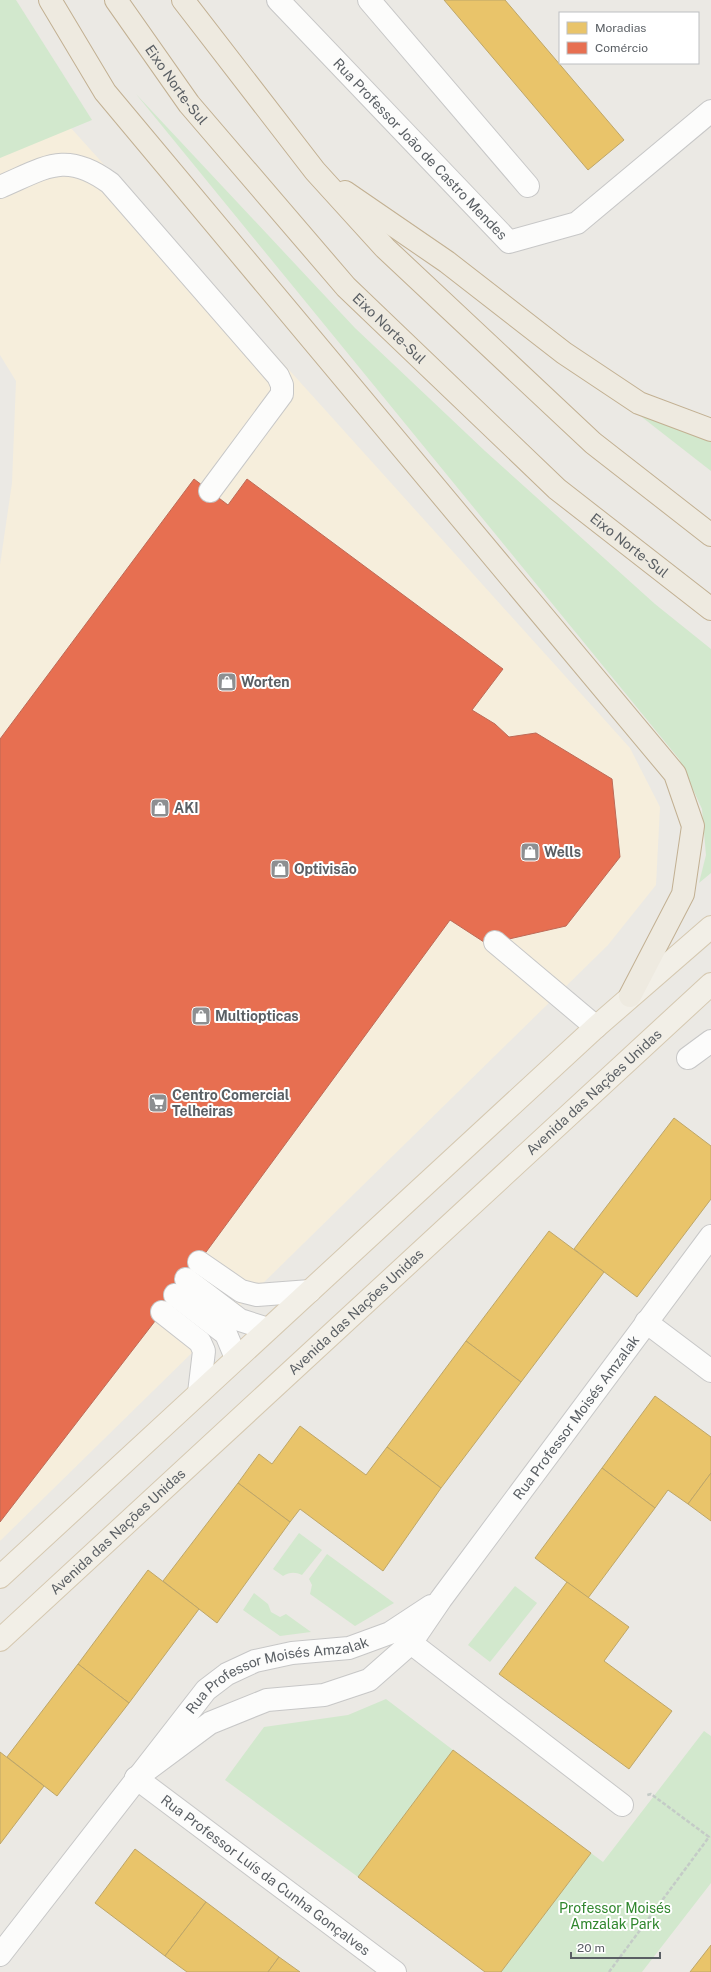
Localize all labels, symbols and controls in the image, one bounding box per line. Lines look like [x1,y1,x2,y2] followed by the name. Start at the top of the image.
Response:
[559,12,699,64] legend
[595,21,646,35] text: Moradias
[595,41,648,55] text: Comércio
[142,42,211,128] street label: Eixo Norte-Sul
[330,55,510,243] street label: Rua Professor João de Castro Mendes
[349,290,429,367] street label: Eixo Norte-Sul
[587,510,672,581] street label: Eixo Norte-Sul
[216,671,238,693] shop icon: Worten
[241,674,290,690] place label: Worten
[149,797,171,819] shop icon: AKI
[174,800,199,816] place label: AKI
[519,841,541,863] shop icon: Wells
[544,844,581,860] place label: Wells
[269,858,291,880] shop icon: Optivisão
[294,861,357,877] place label: Optivisão
[190,1005,212,1027] shop icon: Multiopticas
[215,1008,299,1024] place label: Multiopticas
[523,1026,665,1158] street label: Avenida das Nações Unidas
[172,1087,290,1119] place label: Centro Comercial Telheiras
[147,1092,169,1114] supermarket icon: Centro Comercial Telheiras
[285,1246,427,1378] street label: Avenida das Nações Unidas
[510,1332,642,1502] street label: Rua Professor Moisés Amzalak
[47,1465,188,1598] street label: Avenida das Nações Unidas
[183,1633,371,1717] street label: Rua Professor Moisés Amzalak
[158,1792,373,1959] street label: Rua Professor Luís da Cunha Gonçalves
[559,1900,671,1932] park label: Professor Moisés Amzalak Park
[571,1934,660,1960] scale bar
[577,1941,605,1955] text: 20 m

